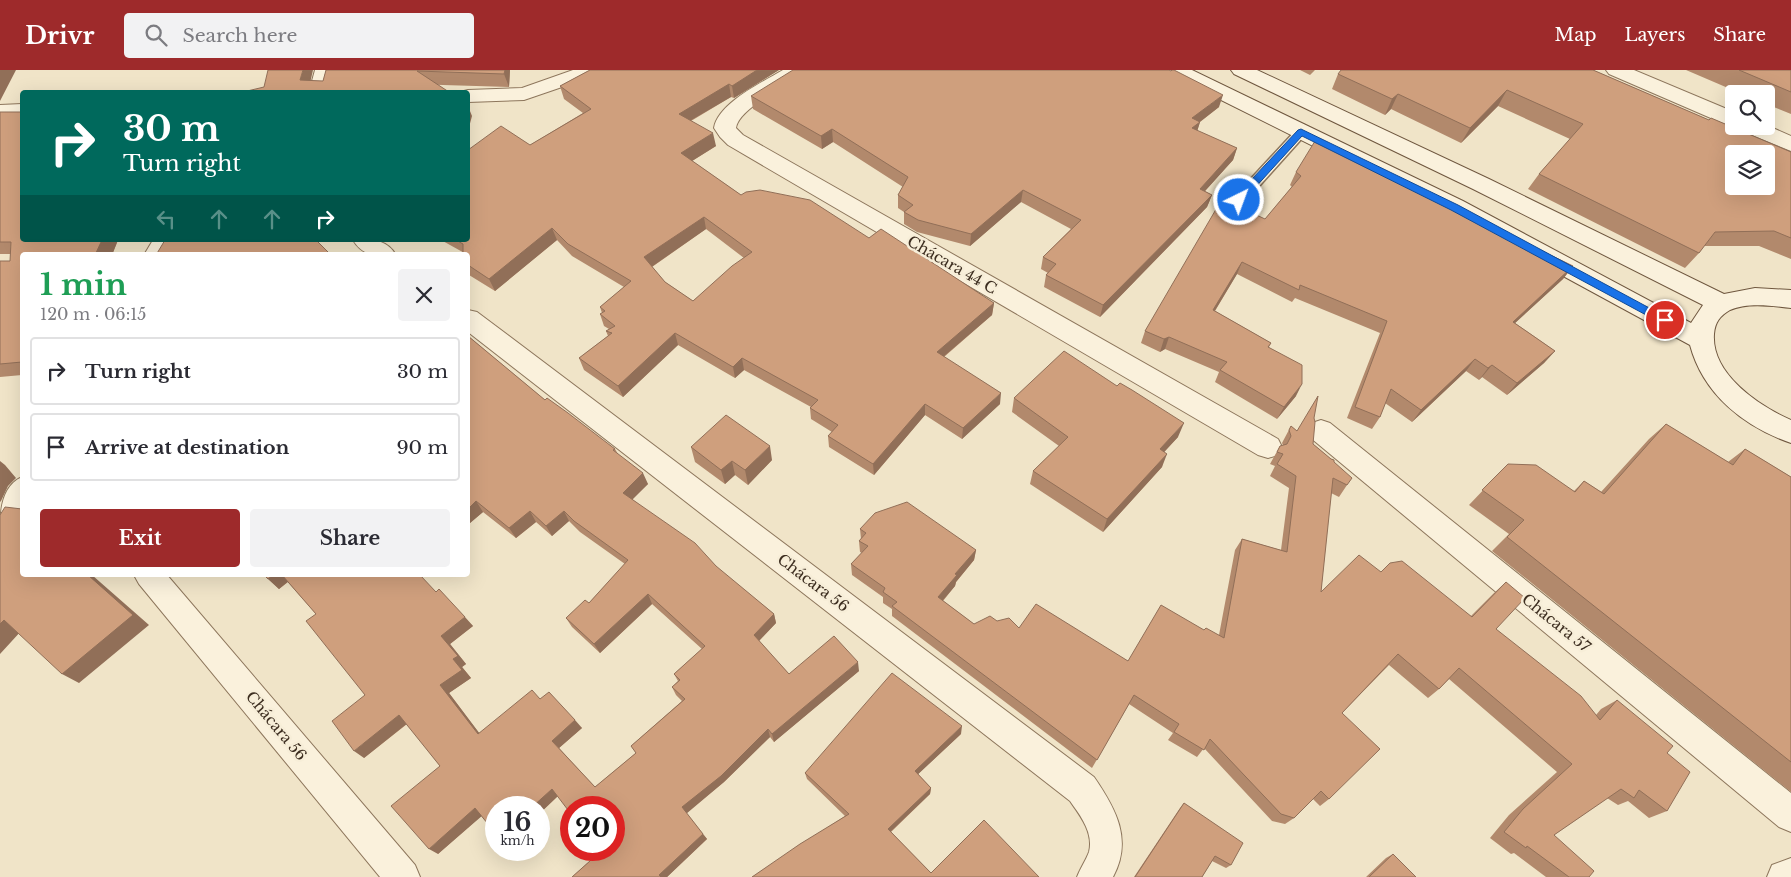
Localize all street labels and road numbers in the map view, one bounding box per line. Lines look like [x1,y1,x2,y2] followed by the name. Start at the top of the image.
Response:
[904,231,1001,298] street label: Chácara 44 C
[774,550,853,616] street label: Chácara 56
[1518,589,1595,656] street label: Chácara 57
[242,687,311,764] street label: Chácara 56

